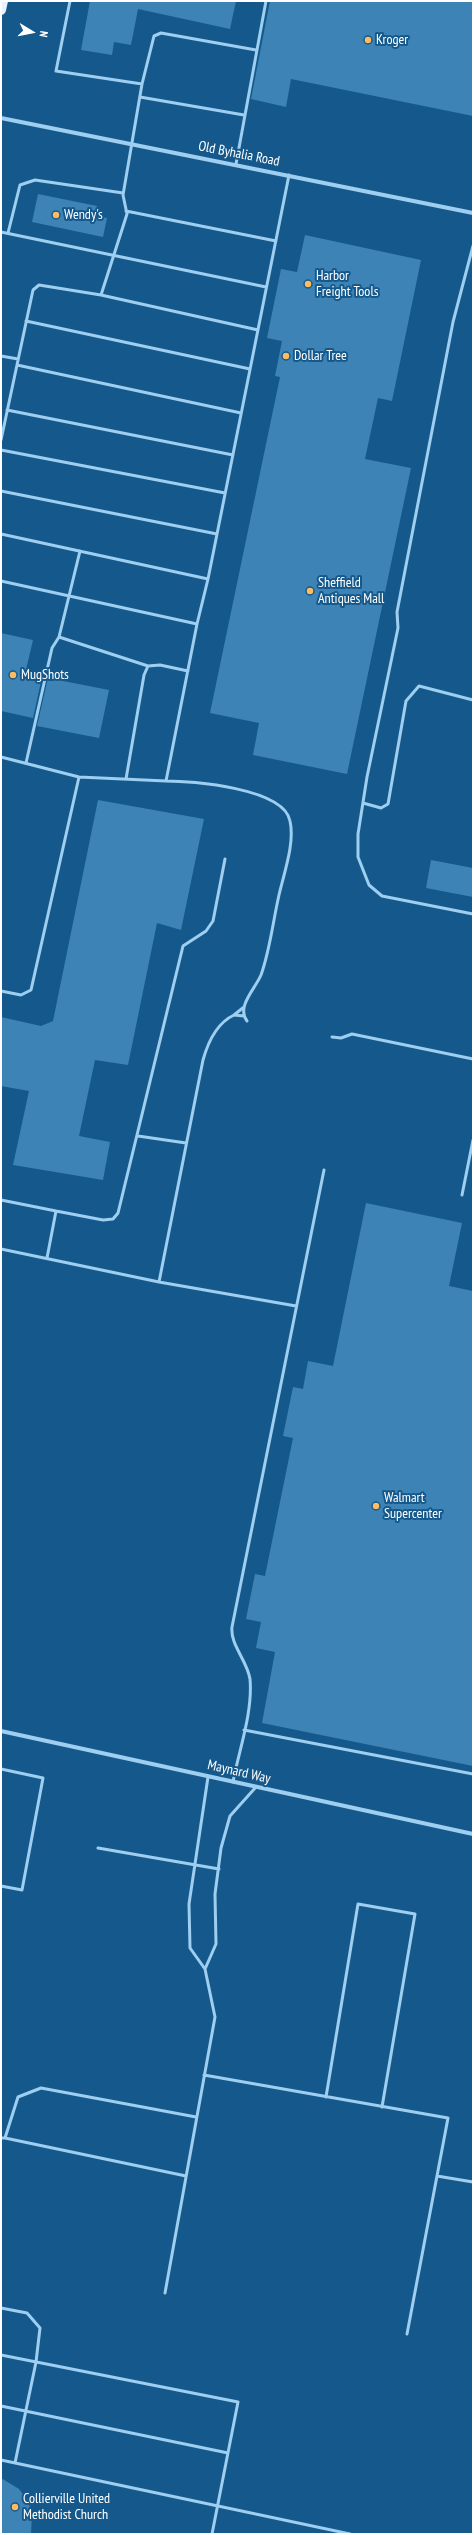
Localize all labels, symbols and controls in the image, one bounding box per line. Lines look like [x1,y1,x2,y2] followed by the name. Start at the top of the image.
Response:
[12,12,52,52] north arrow
[36,30,51,38] text: N
[376,32,408,48] place label: Kroger
[363,35,373,45] marker: Kroger
[197,138,281,170] street label: Old Byhalia Road
[64,207,103,223] place label: Wendy's
[51,210,61,220] marker: Wendy's
[316,268,378,300] place label: Harbor Freight Tools
[303,279,313,289] marker: Harbor Freight Tools
[294,348,347,364] place label: Dollar Tree
[281,351,291,361] marker: Dollar Tree
[318,575,384,608] place label: Sheffield Antiques Mall
[305,586,315,596] marker: Sheffield Antiques Mall
[21,667,69,683] place label: MugShots
[8,670,18,680] marker: MugShots
[384,1490,442,1522] place label: Walmart Supercenter
[371,1501,381,1511] marker: Walmart Supercenter
[206,1757,272,1787] street label: Maynard Way
[23,2491,110,2524] place label: Collierville United Methodist Church
[10,2502,20,2512] marker: Collierville United Methodist Church

